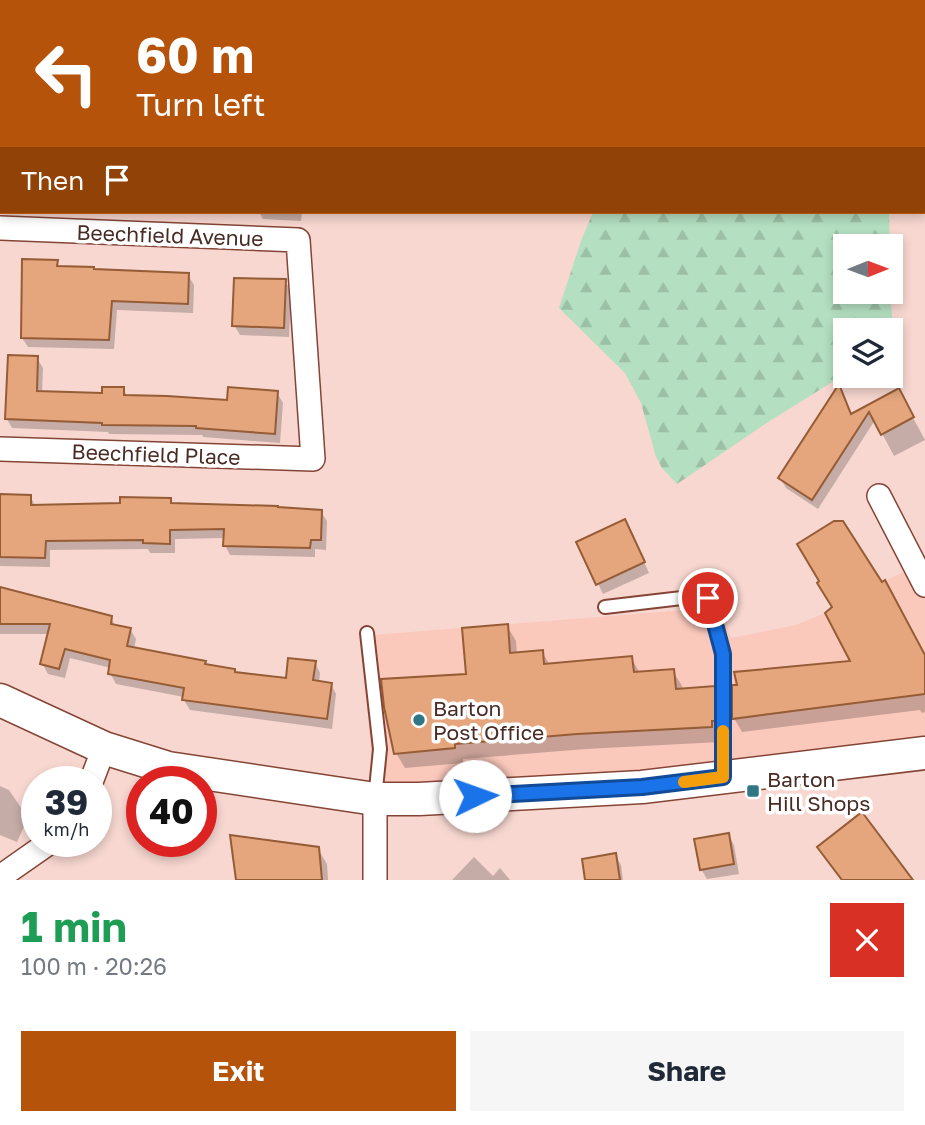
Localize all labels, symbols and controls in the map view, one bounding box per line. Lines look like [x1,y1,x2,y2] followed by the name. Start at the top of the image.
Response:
[136,25,254,84] text: 60 m
[21,28,112,119] icon: left
[136,85,265,123] text: Turn left
[98,161,136,199] icon: arrive
[21,165,84,196] text: Then
[76,219,264,251] street label: Beechfield Avenue
[833,234,903,304] north arrow
[833,234,903,388] map controls
[833,318,903,388] button: layers
[71,438,241,470] street label: Beechfield Place
[678,568,738,628] pin
[689,579,727,617] icon: arrive
[433,695,544,745] place label: Barton Post Office
[411,712,427,728] marker: Barton Post Office
[438,759,512,833] position arrow
[126,766,217,857] speed limit sign: 40
[767,766,870,816] place label: Barton Hill Shops
[45,781,88,823] text: 39
[745,783,761,799] marker: Barton Hill Shops
[44,818,89,840] text: km/h
[21,901,127,951] text: 1 min
[830,903,904,977] button: close
[21,952,167,980] text: 100 m · 20:26
[21,1031,456,1111] button: Exit
[470,1031,904,1111] button: Share

